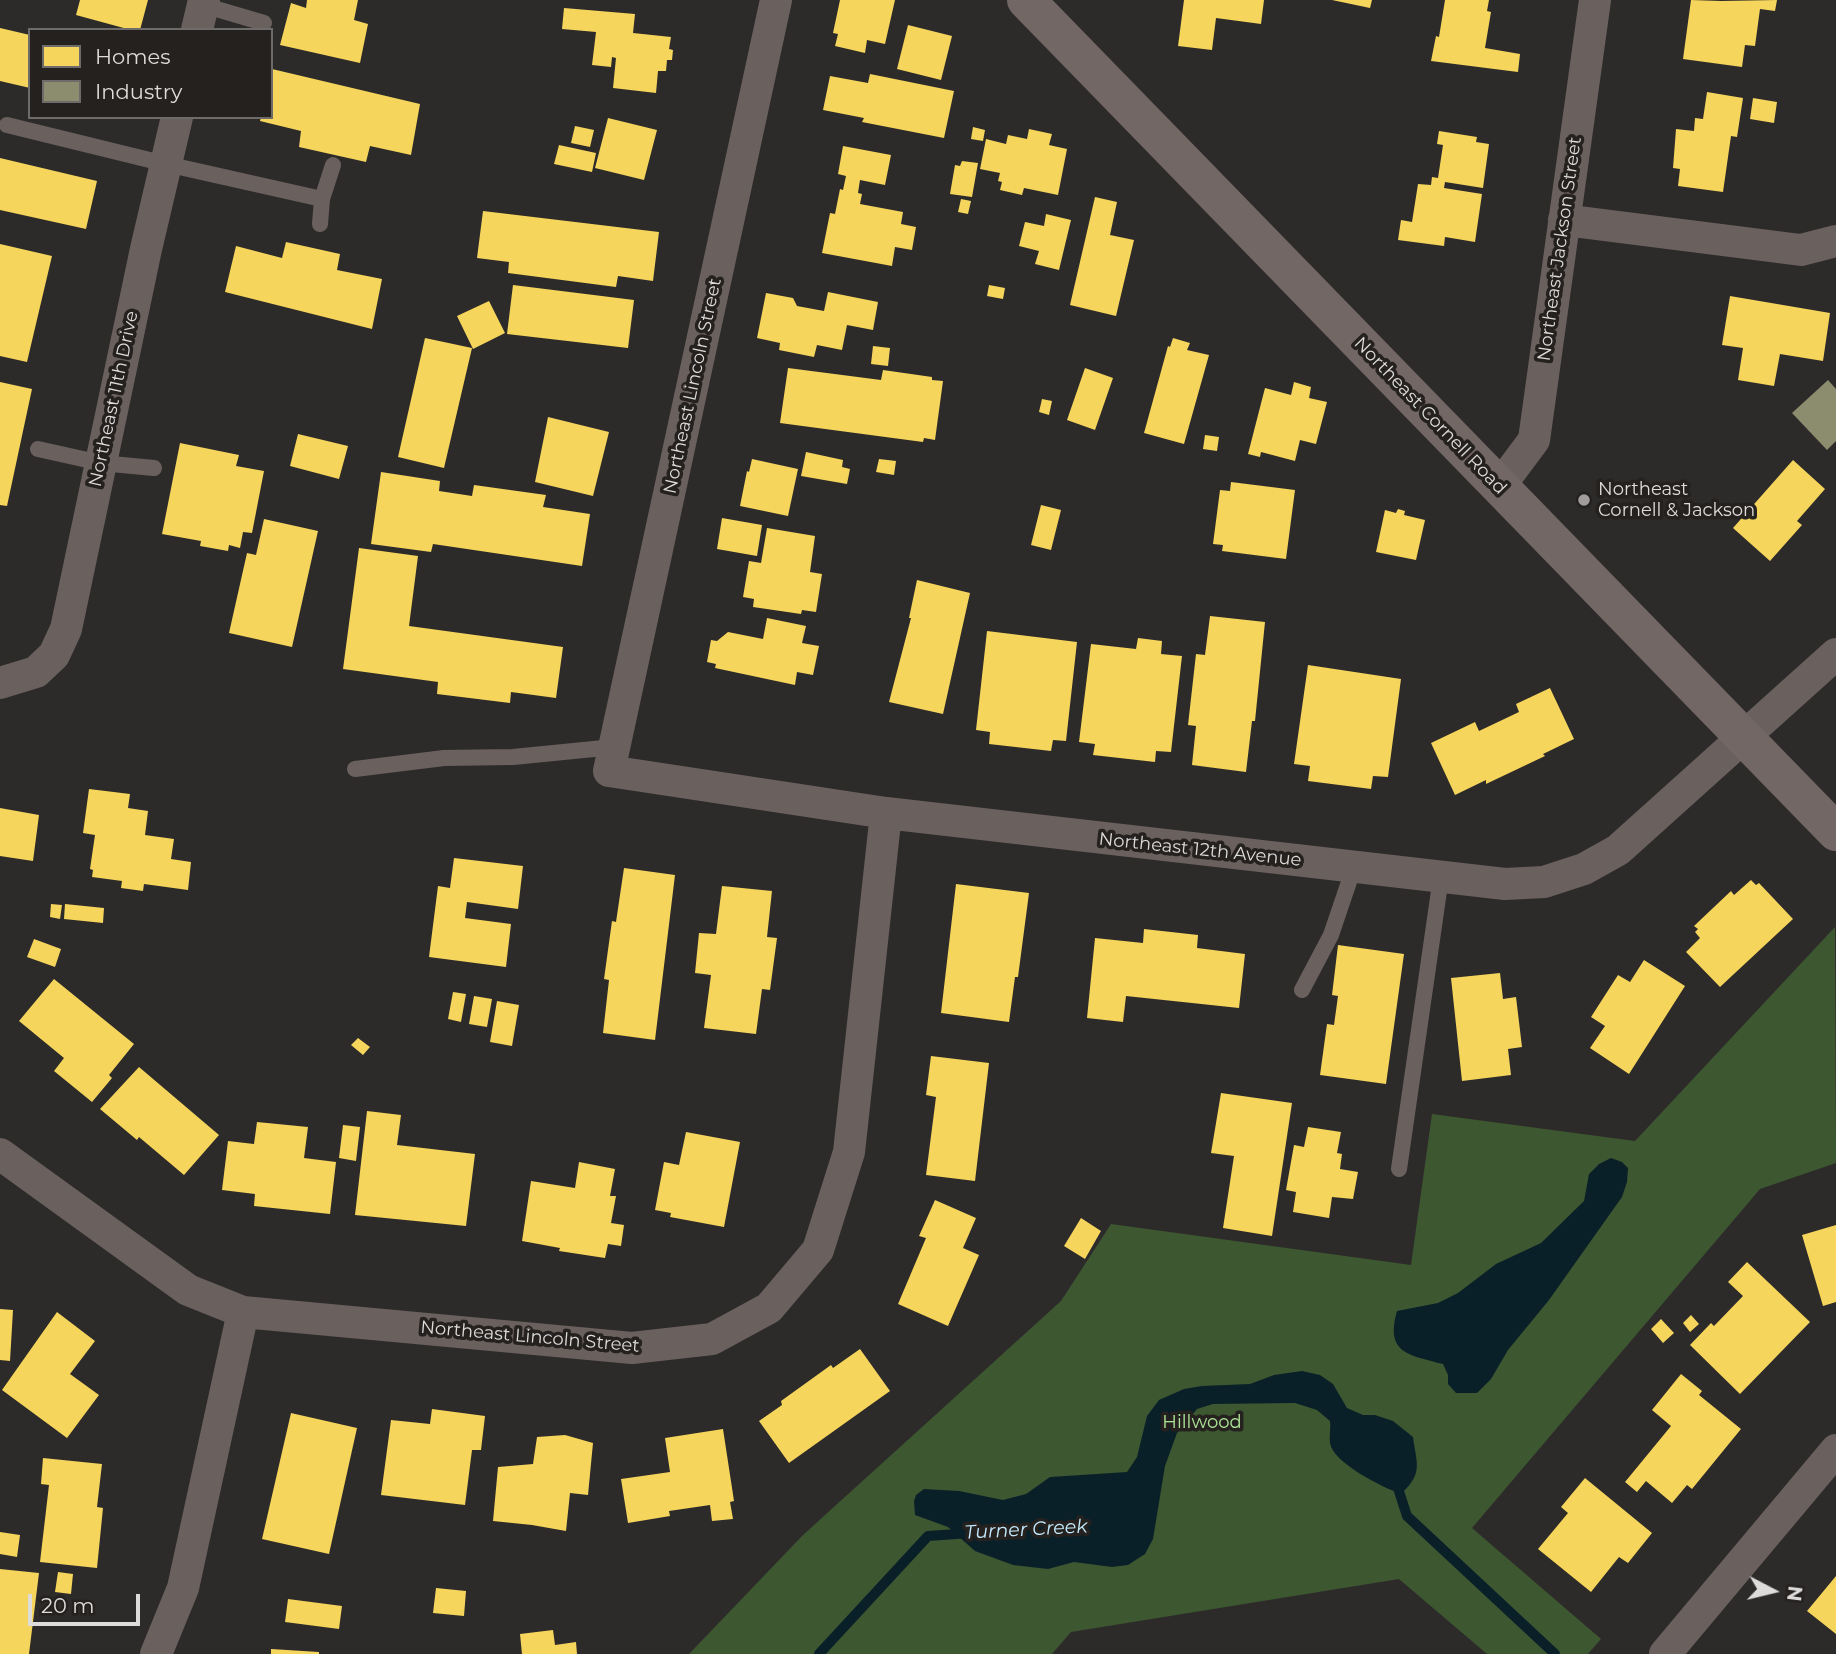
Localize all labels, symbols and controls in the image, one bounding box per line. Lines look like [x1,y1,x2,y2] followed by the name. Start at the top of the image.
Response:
[28,28,273,119] legend
[95,44,170,69] text: Homes
[95,79,182,104] text: Industry
[1534,135,1586,363] street label: Northeast Jackson Street
[660,276,726,496] street label: Northeast Lincoln Street
[85,309,143,489] street label: Northeast 11th Drive
[1349,333,1511,499] street label: Northeast Cornell Road
[1598,479,1755,522] place label: Northeast Cornell & Jackson
[1576,492,1592,508] marker: Northeast Cornell & Jackson
[1098,829,1302,871] street label: Northeast 12th Avenue
[420,1317,640,1357] street label: Northeast Lincoln Street
[1162,1412,1242,1434] park label: Hillwood
[964,1515,1088,1545] water label: Turner Creek
[1738,1556,1808,1626] north arrow
[32,1580,144,1624] scale bar
[1782,1585,1807,1603] text: N
[41,1593,95,1618] text: 20 m

